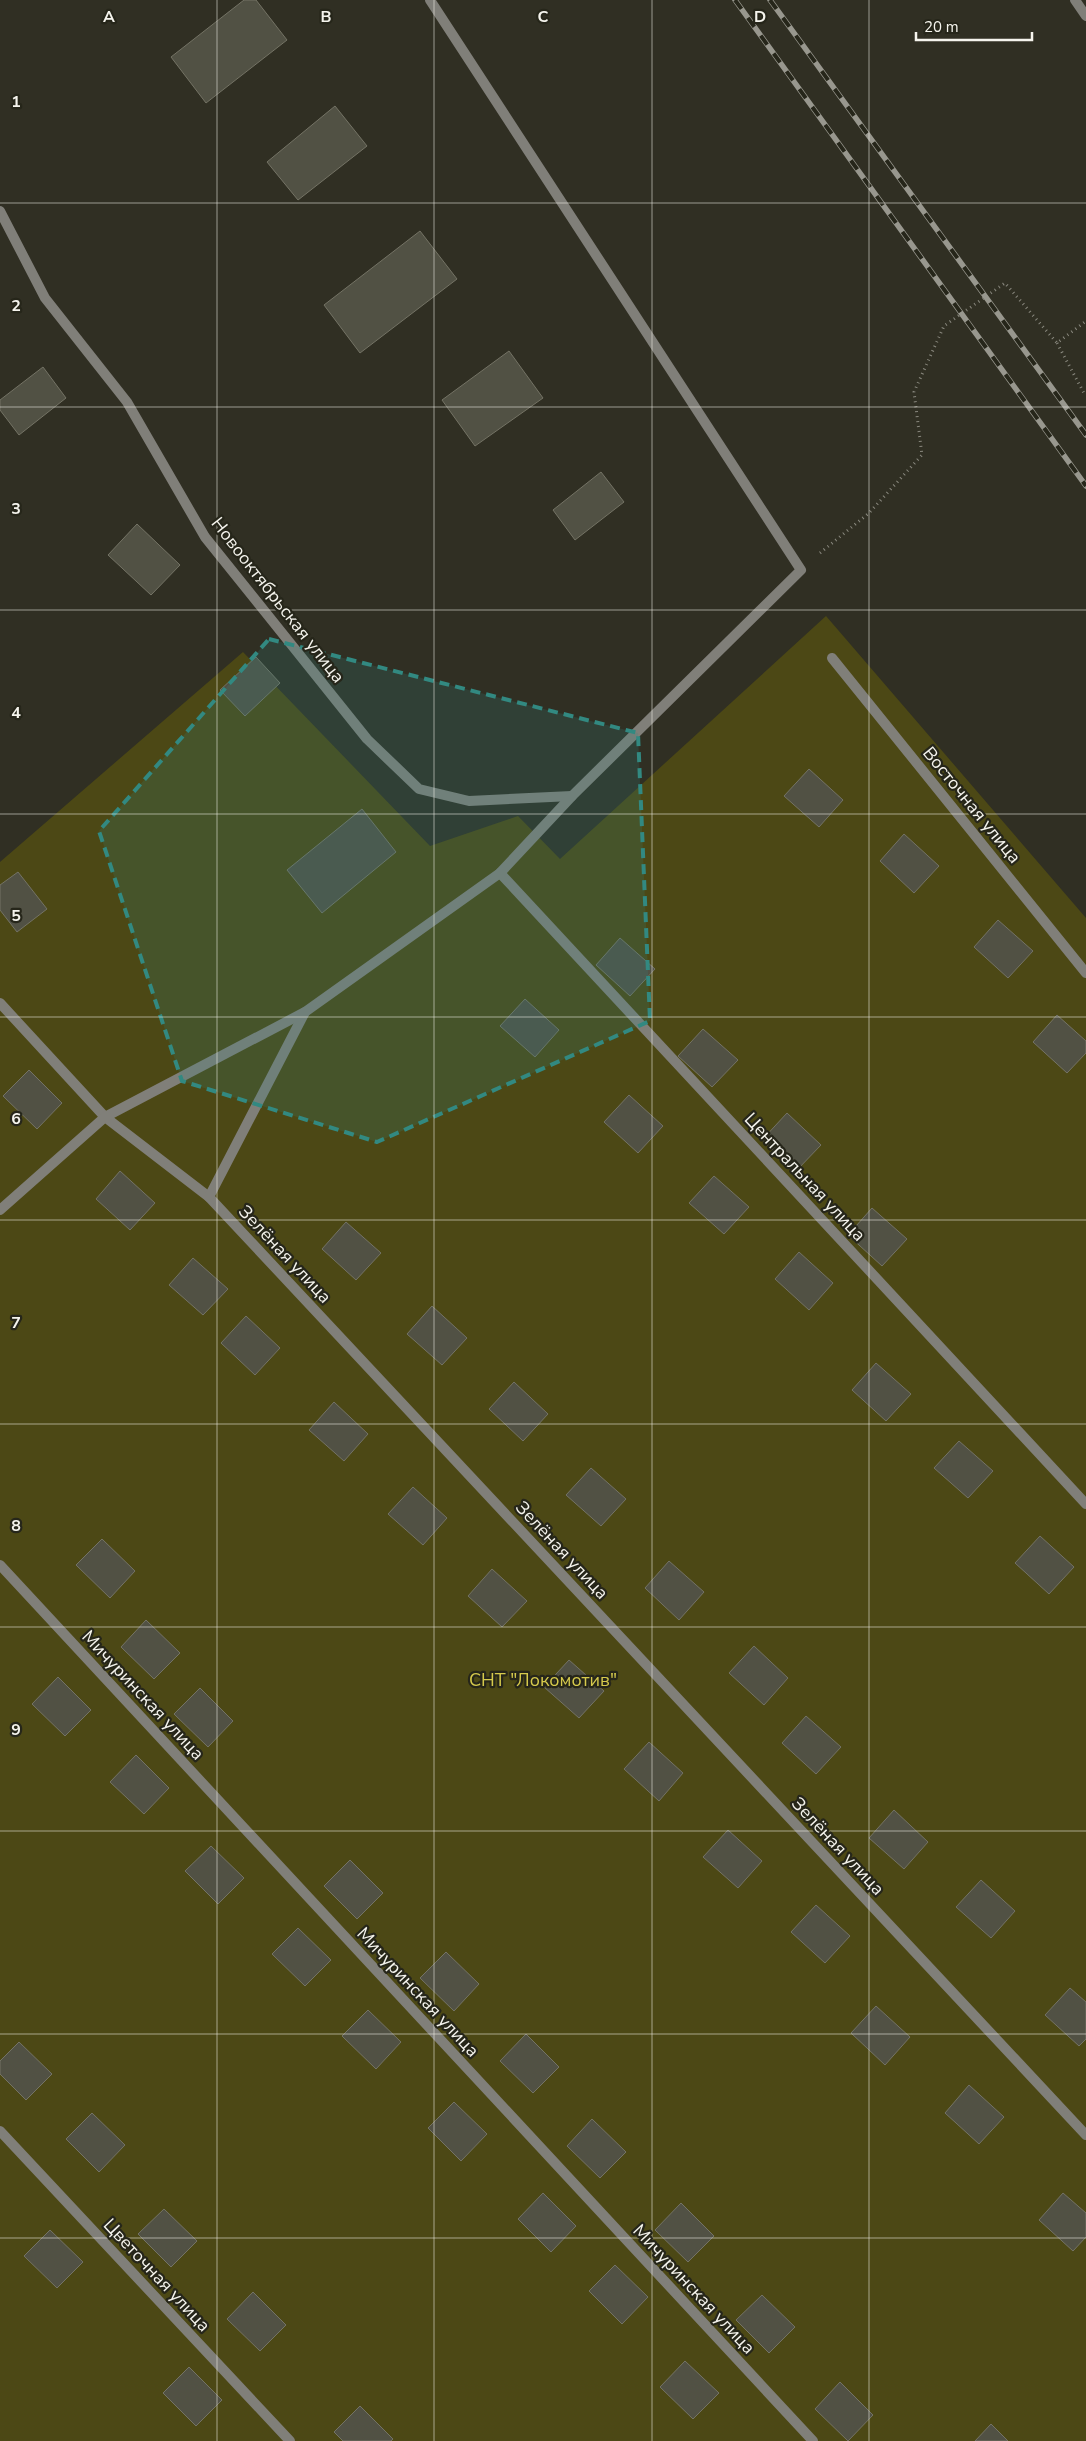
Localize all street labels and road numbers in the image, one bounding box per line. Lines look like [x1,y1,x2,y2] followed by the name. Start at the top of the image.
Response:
[206,512,350,688] street label: Новооктябрьская улица
[917,742,1027,868] street label: Восточная улица
[739,1107,871,1247] street label: Центральная улица
[233,1200,337,1308] street label: Зелёная улица
[510,1496,614,1604] street label: Зелёная улица
[77,1625,209,1765] street label: Мичуринская улица
[786,1792,890,1900] street label: Зелёная улица
[352,1922,484,2062] street label: Мичуринская улица
[98,2213,216,2337] street label: Цветочная улица
[628,2219,760,2359] street label: Мичуринская улица

